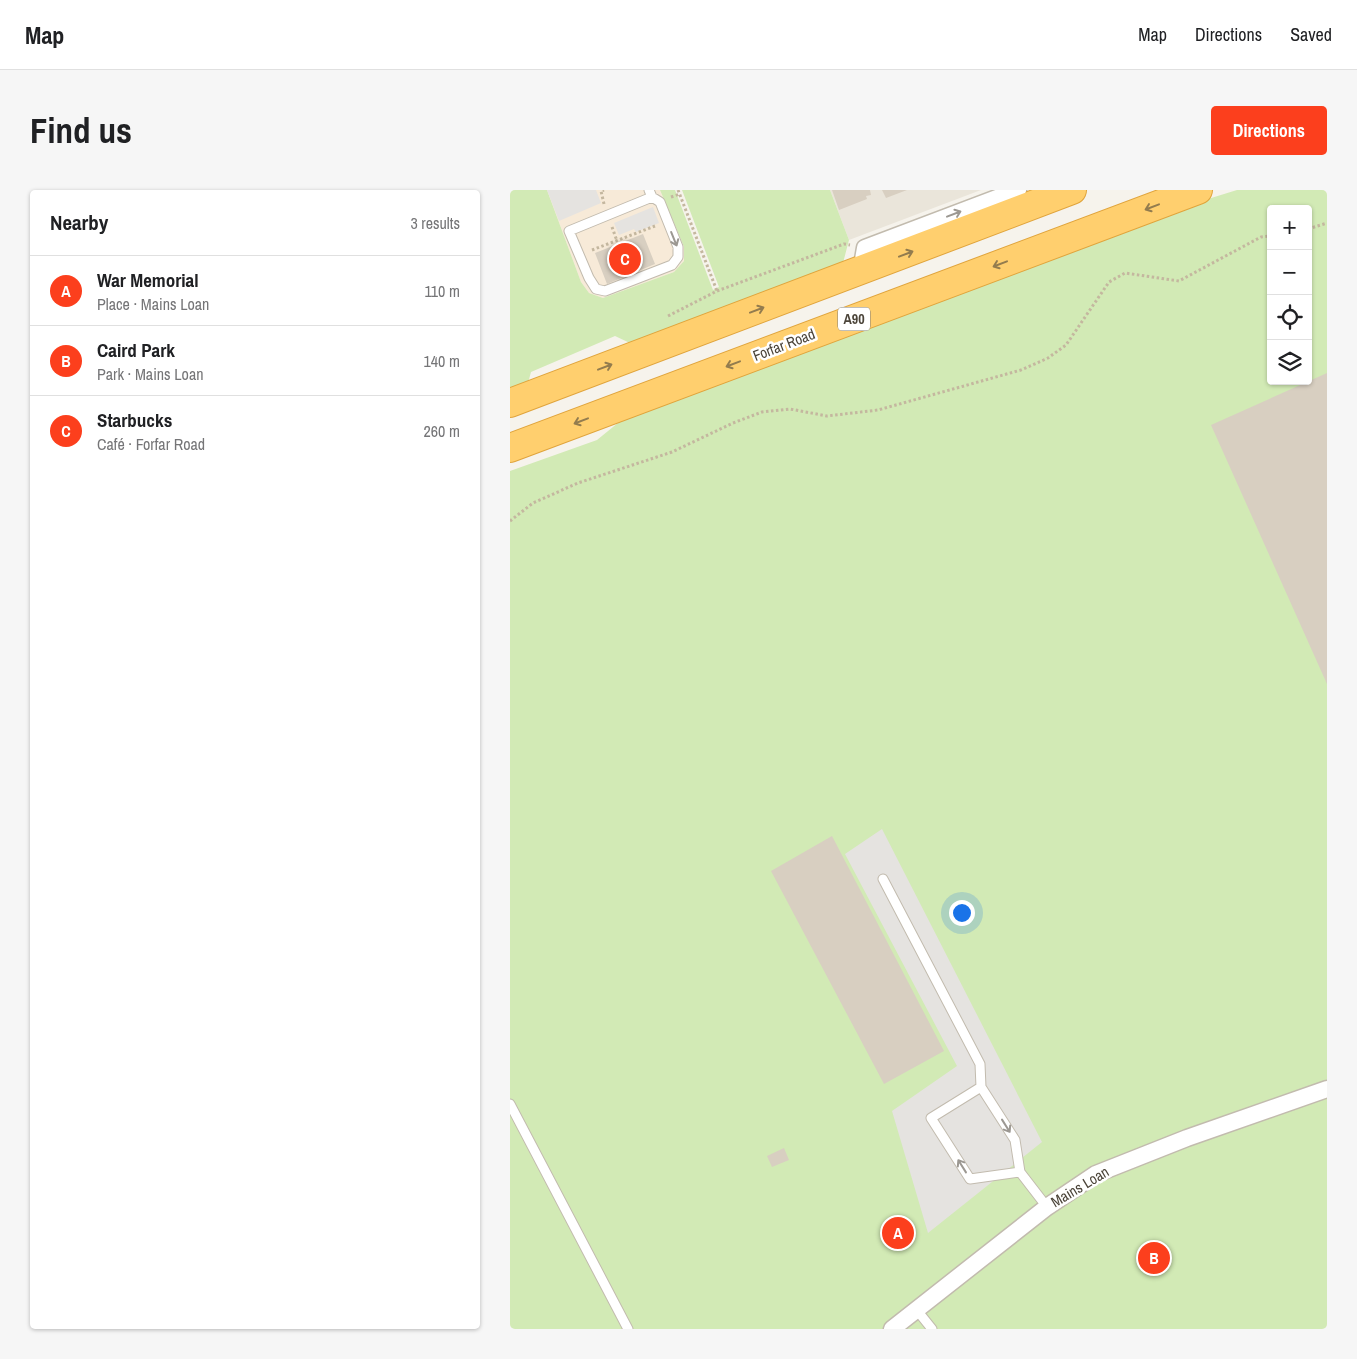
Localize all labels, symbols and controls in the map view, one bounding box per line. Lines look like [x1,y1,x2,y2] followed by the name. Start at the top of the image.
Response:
[25,19,64,51] text: Map
[1138,22,1167,47] text: Map
[1195,22,1262,47] text: Directions
[1290,22,1332,47] text: Saved
[1211,106,1327,155] button: Directions
[30,107,132,154] text: Find us
[1145,203,1160,212] one-way arrow
[1267,205,1312,385] map controls
[1267,205,1312,250] button: +
[50,208,108,237] text: Nearby
[946,209,961,218] one-way arrow
[410,212,460,234] text: 3 results
[671,231,680,246] one-way arrow
[609,240,641,278] pin: C
[898,248,913,258] one-way arrow
[1267,250,1312,295] button: −
[993,260,1008,269] one-way arrow
[97,267,199,293] text: War Memorial
[61,280,71,302] text: A
[424,280,460,302] text: 110 m
[97,293,209,315] text: Place · Mains Loan
[1267,295,1312,340] button: locate
[749,305,764,314] one-way arrow
[838,308,870,330] road number: A90
[750,323,818,366] street label: Forfar Road
[97,337,175,363] text: Caird Park
[1267,340,1312,385] button: layers
[61,350,71,372] text: B
[424,350,460,372] text: 140 m
[726,360,741,369] one-way arrow
[597,362,612,371] one-way arrow
[97,363,203,385] text: Park · Mains Loan
[97,407,172,433] text: Starbucks
[574,417,589,426] one-way arrow
[61,420,71,442] text: C
[424,420,460,442] text: 260 m
[97,433,205,455] text: Café · Forfar Road
[949,900,975,926] your location
[1002,1119,1012,1133] one-way arrow
[956,1159,967,1173] one-way arrow
[1047,1161,1113,1212] street label: Mains Loan
[882,1214,914,1252] pin: A
[1138,1239,1170,1277] pin: B

